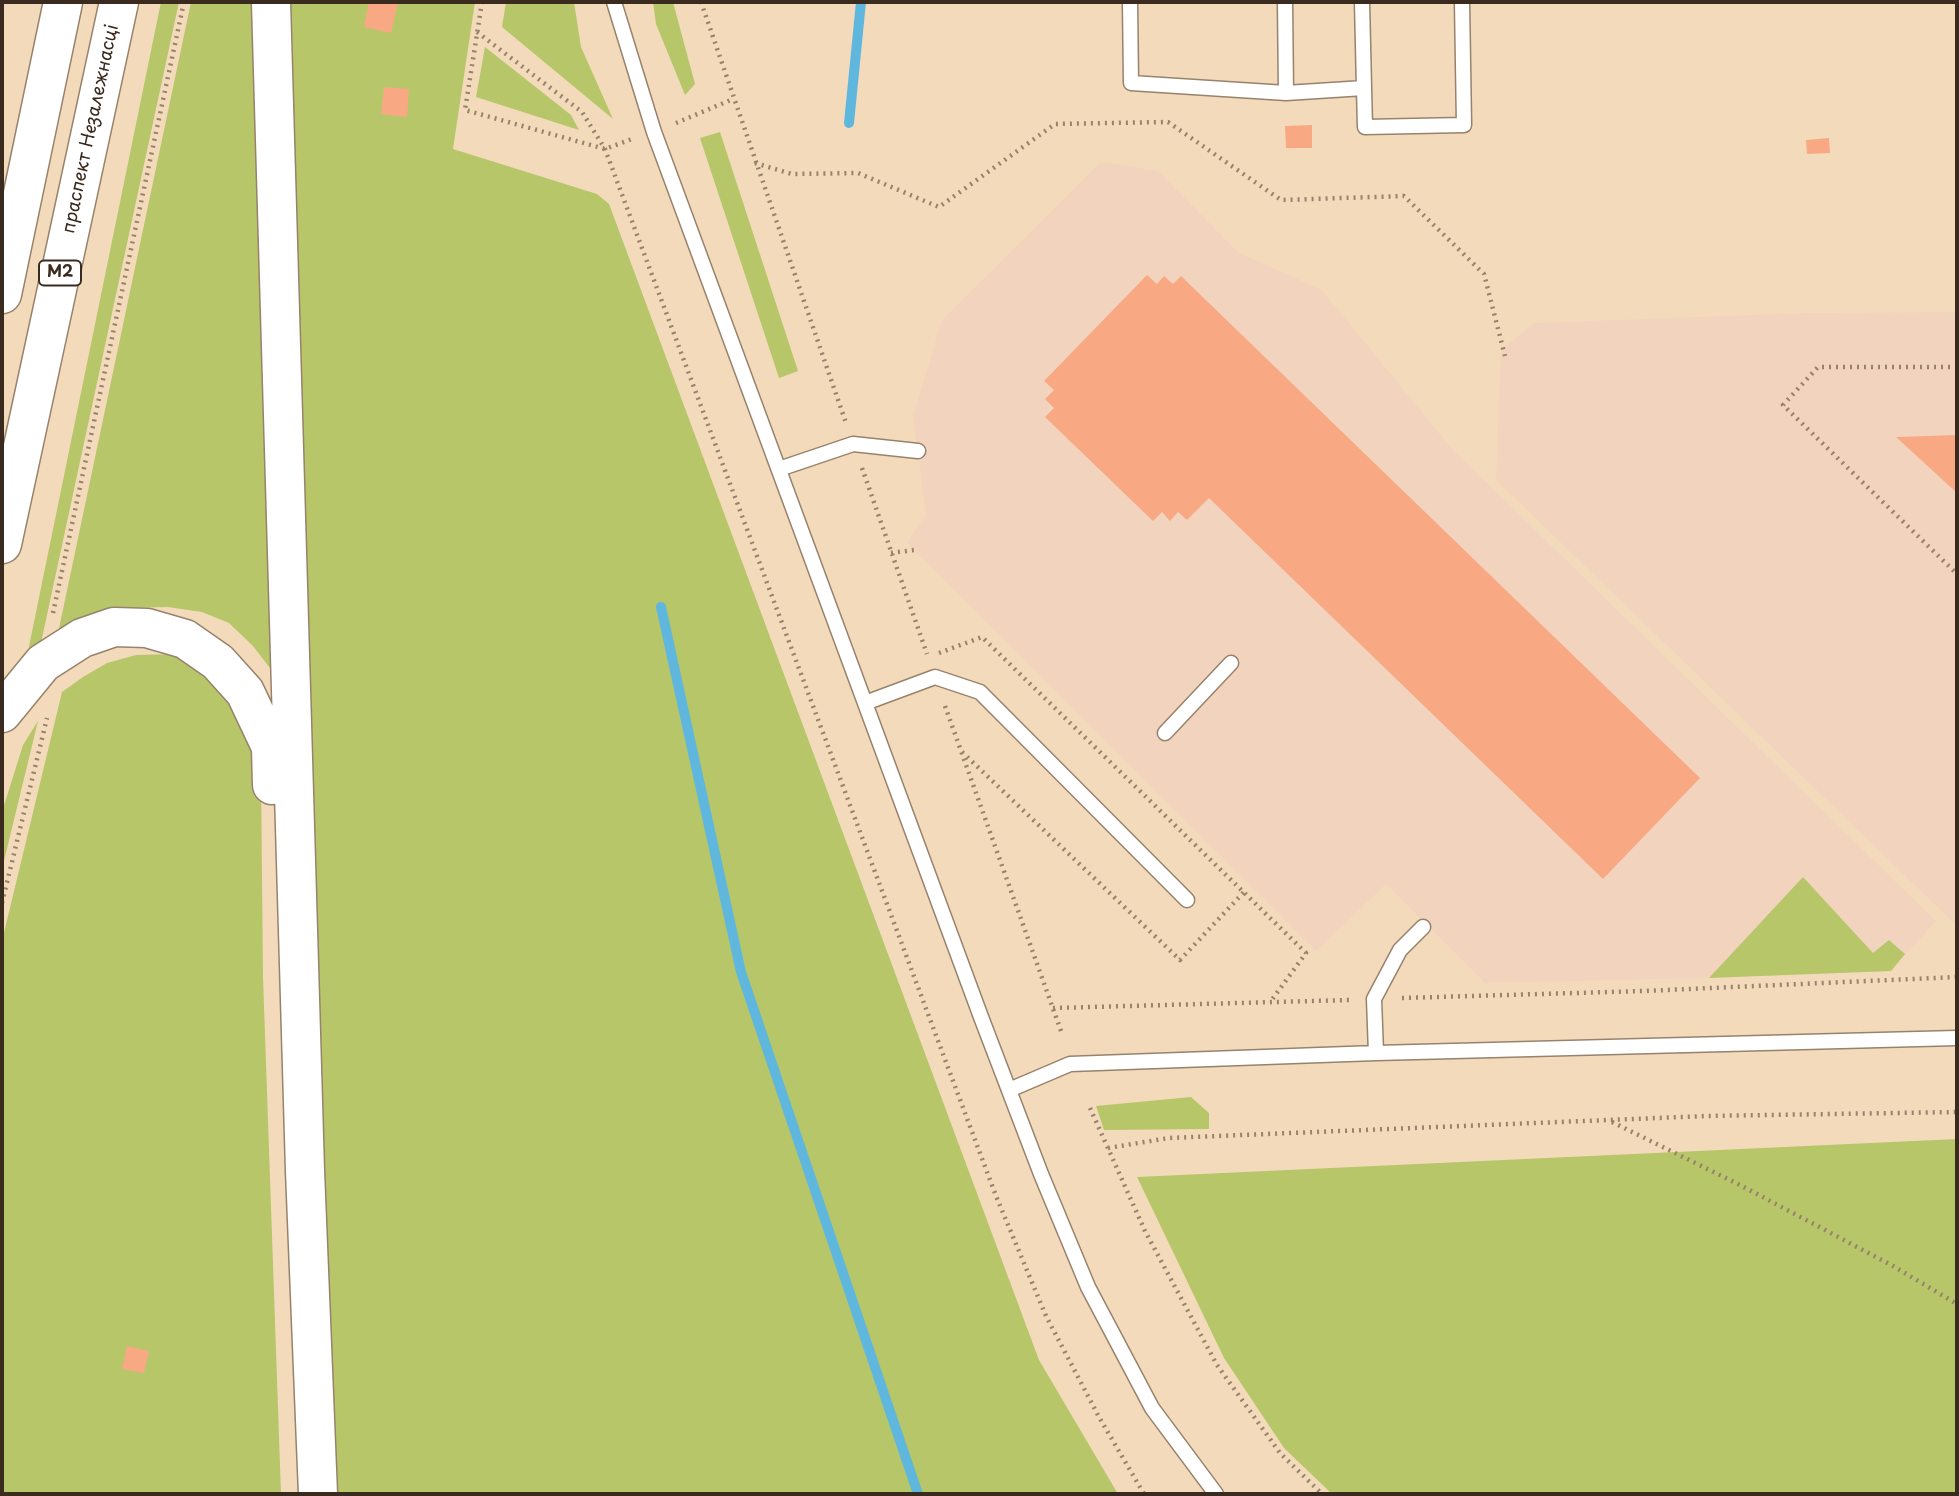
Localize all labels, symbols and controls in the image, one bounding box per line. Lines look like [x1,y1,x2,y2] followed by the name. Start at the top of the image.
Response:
[58,23,124,235] street label: праспект Незалежнасці
[39,260,81,286] road number: М2

